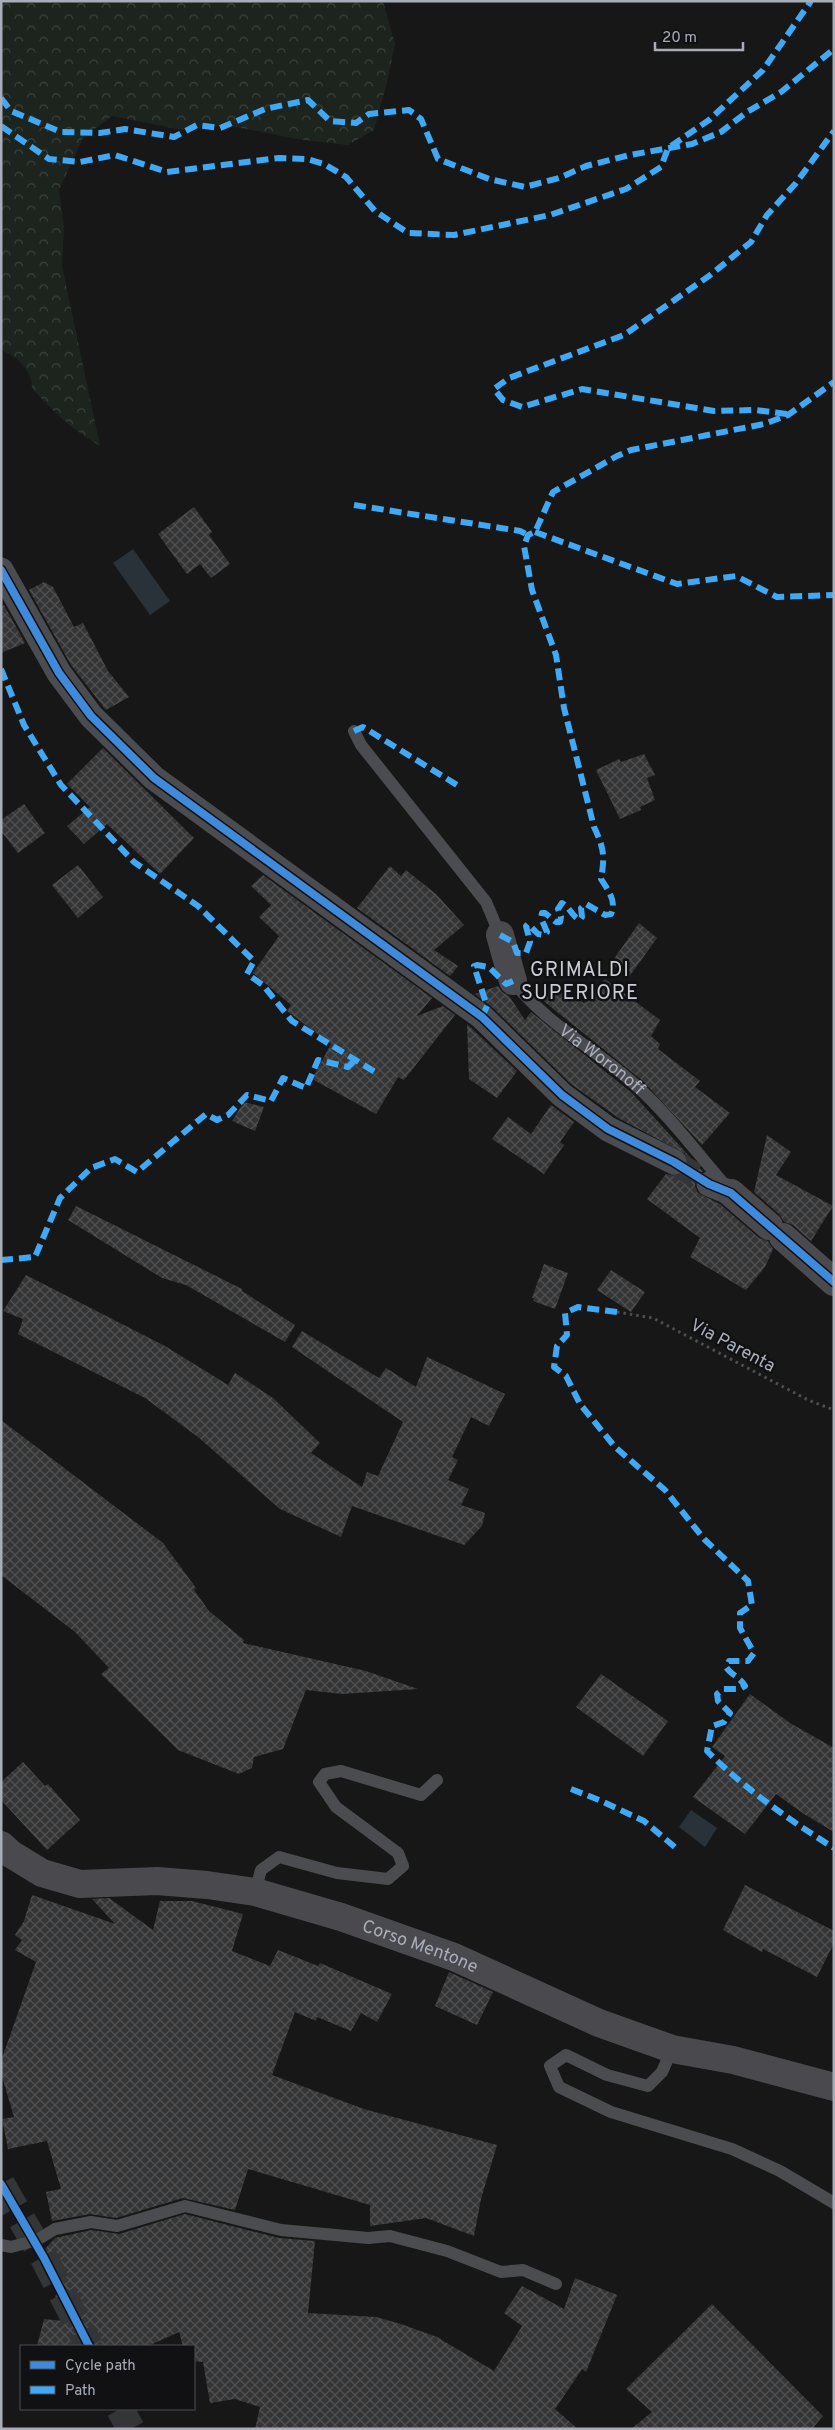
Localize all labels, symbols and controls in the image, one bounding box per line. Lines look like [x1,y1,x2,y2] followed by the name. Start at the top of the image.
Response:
[655,20,742,52] scale bar
[662,29,697,48] text: 20 m
[521,958,639,1007] district label: GRIMALDI SUPERIORE
[553,1020,649,1101] street label: Via Woronoff
[686,1314,779,1378] street label: Via Parenta
[359,1915,481,1979] street label: Corso Mentone
[20,2345,195,2410] legend
[65,2357,136,2376] text: Cycle path
[65,2382,96,2401] text: Path

